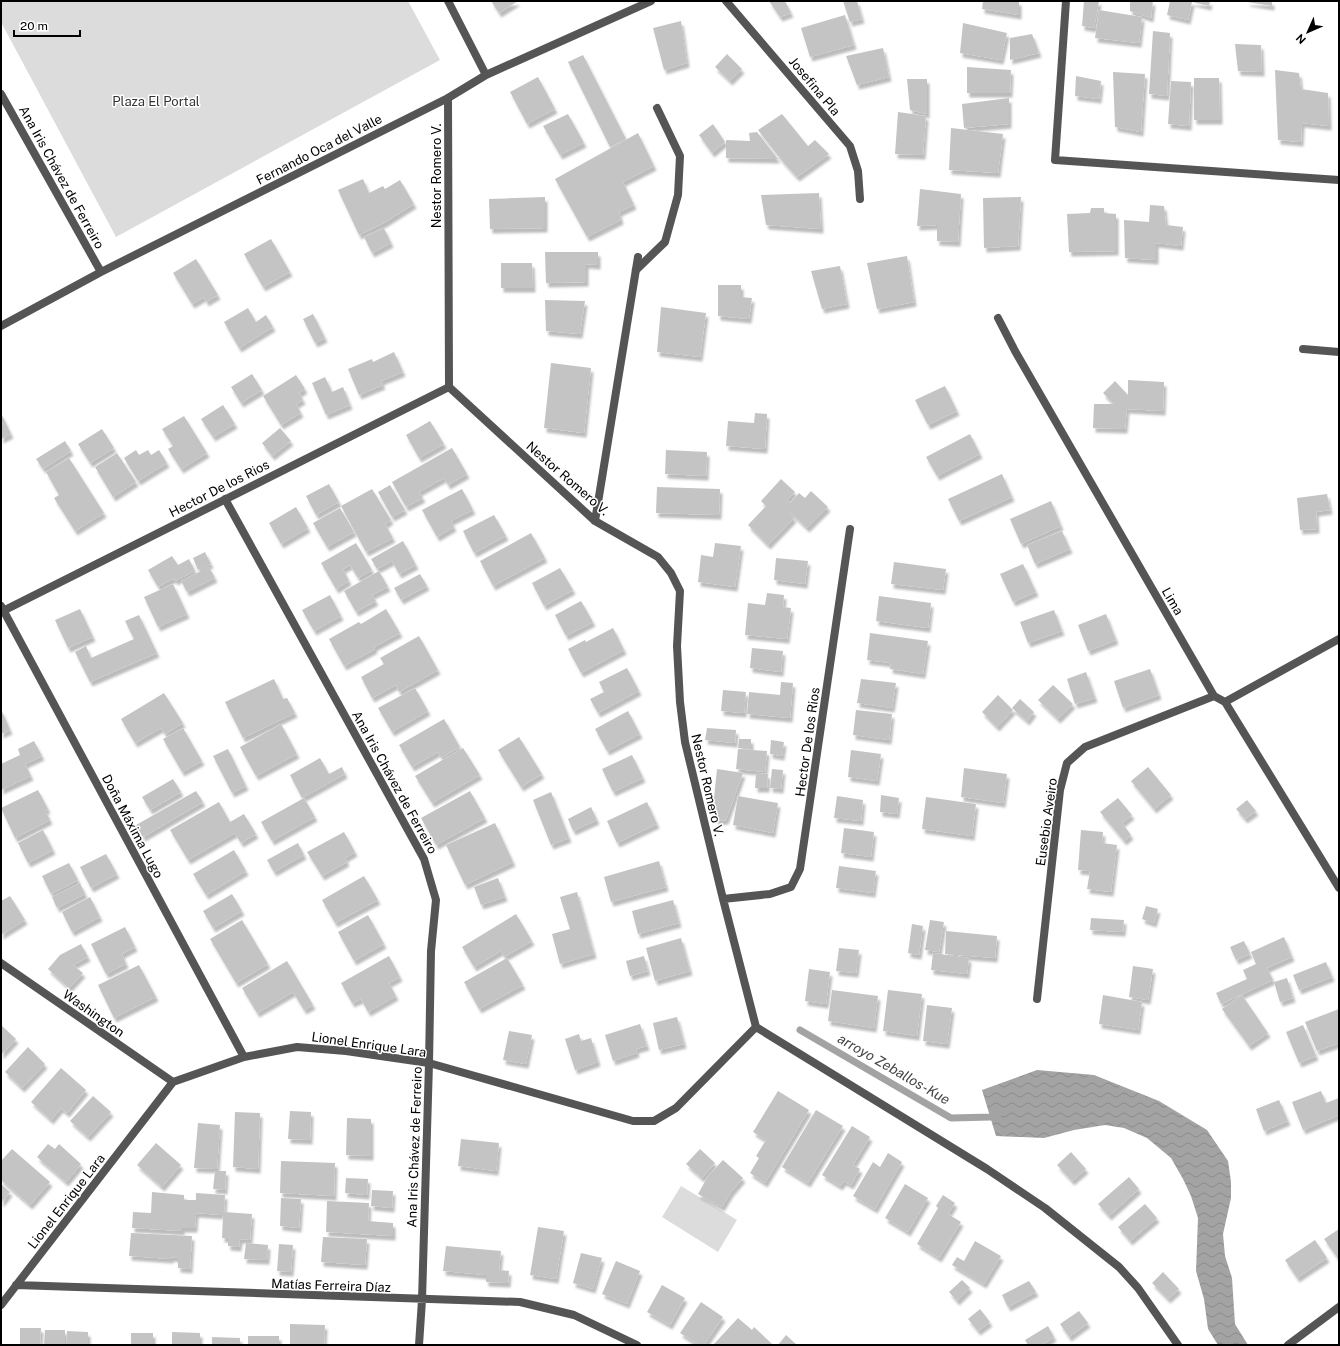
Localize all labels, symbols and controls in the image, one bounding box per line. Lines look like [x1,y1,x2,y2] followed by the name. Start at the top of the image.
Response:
[14,12,80,38] scale bar
[1288,12,1328,52] north arrow
[20,19,48,33] text: 20 m
[1294,32,1308,46] text: N
[786,54,843,119] street label: Josefina Pla
[112,94,200,109] park label: Plaza El Portal
[16,103,107,251] street label: Ana Iris Chávez de Ferreiro
[254,111,385,188] street label: Fernando Oca del Valle
[429,124,444,228] street label: Nestor Romero V.
[523,438,612,518] street label: Nestor Romero V.
[167,457,272,520] street label: Hector De los Rios
[1159,585,1186,618] street label: Lima
[792,686,823,798] street label: Hector De los Rios
[349,708,440,856] street label: Ana Iris Chávez de Ferreiro
[688,732,727,838] street label: Nestor Romero V.
[99,772,166,881] street label: Doña Máxima Lugo
[1033,777,1060,867] street label: Eusebio Aveiro
[60,987,127,1040] street label: Washington
[310,1029,427,1060] street label: Lionel Enrique Lara
[835,1030,953,1108] water label: arroyo Zeballos-Kue
[404,1066,425,1228] street label: Ana Iris Chávez de Ferreiro
[25,1151,108,1252] street label: Lionel Enrique Lara
[271,1276,391,1295] street label: Matías Ferreira Díaz

